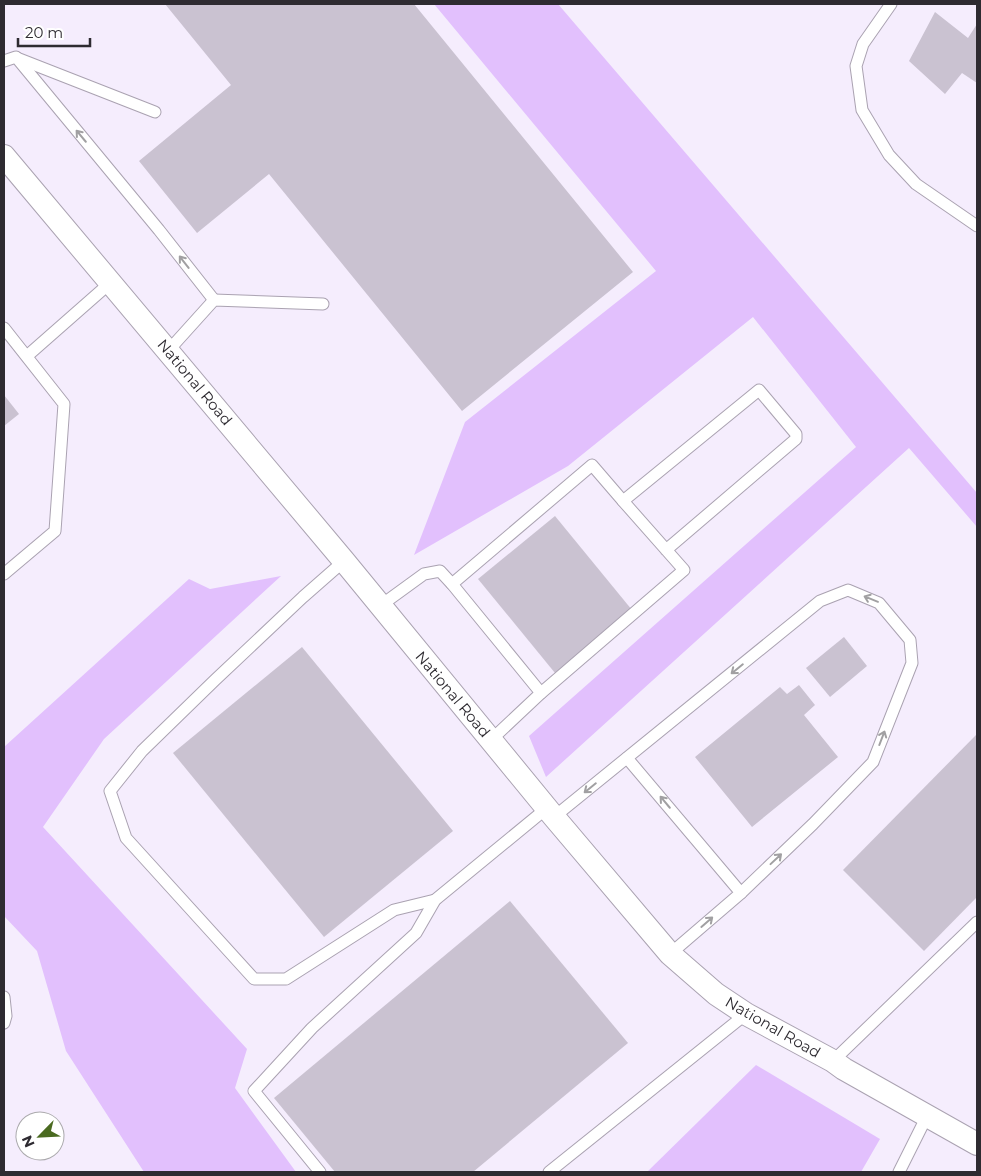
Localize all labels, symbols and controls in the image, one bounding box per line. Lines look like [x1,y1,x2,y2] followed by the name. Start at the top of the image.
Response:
[18,15,90,47] scale bar
[25,23,63,42] text: 20 m
[76,130,87,143] one-way arrow
[178,256,189,269] one-way arrow
[153,335,237,429] street label: National Road
[864,594,879,603] one-way arrow
[411,647,495,741] street label: National Road
[730,664,743,675] one-way arrow
[878,731,887,747] one-way arrow
[584,782,597,793] one-way arrow
[659,796,670,809] one-way arrow
[770,853,783,865] one-way arrow
[701,916,714,927] one-way arrow
[722,992,824,1062] street label: National Road
[15,1111,65,1161] north arrow
[18,1132,39,1150] text: N

